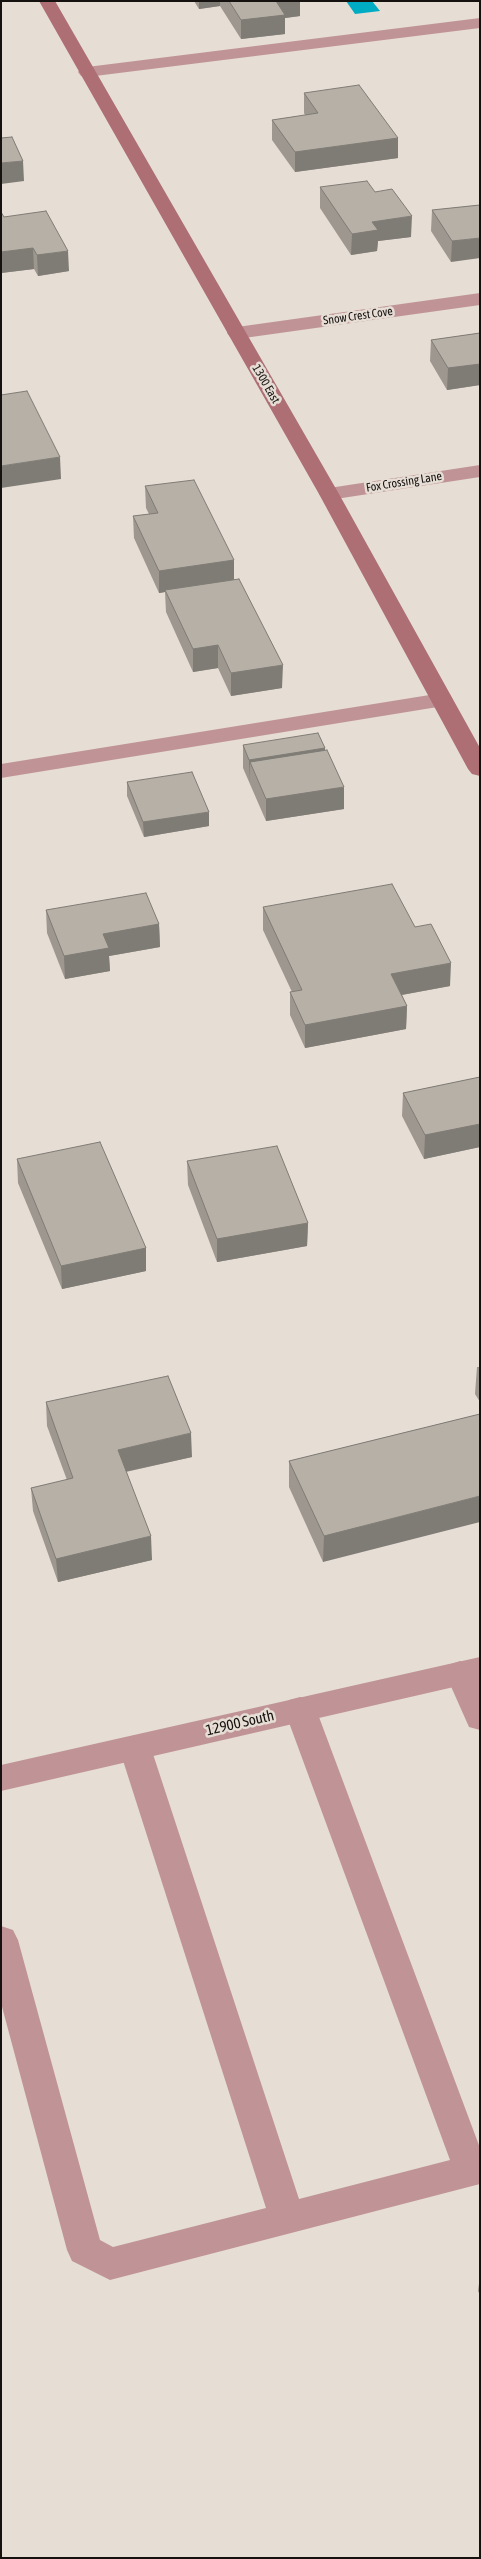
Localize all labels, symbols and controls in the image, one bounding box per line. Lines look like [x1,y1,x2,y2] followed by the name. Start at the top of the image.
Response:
[322,304,394,328] street label: Snow Crest Cove
[249,362,283,406] street label: 1300 East
[365,469,443,495] street label: Fox Crossing Lane
[204,1706,276,1740] street label: 12900 South

